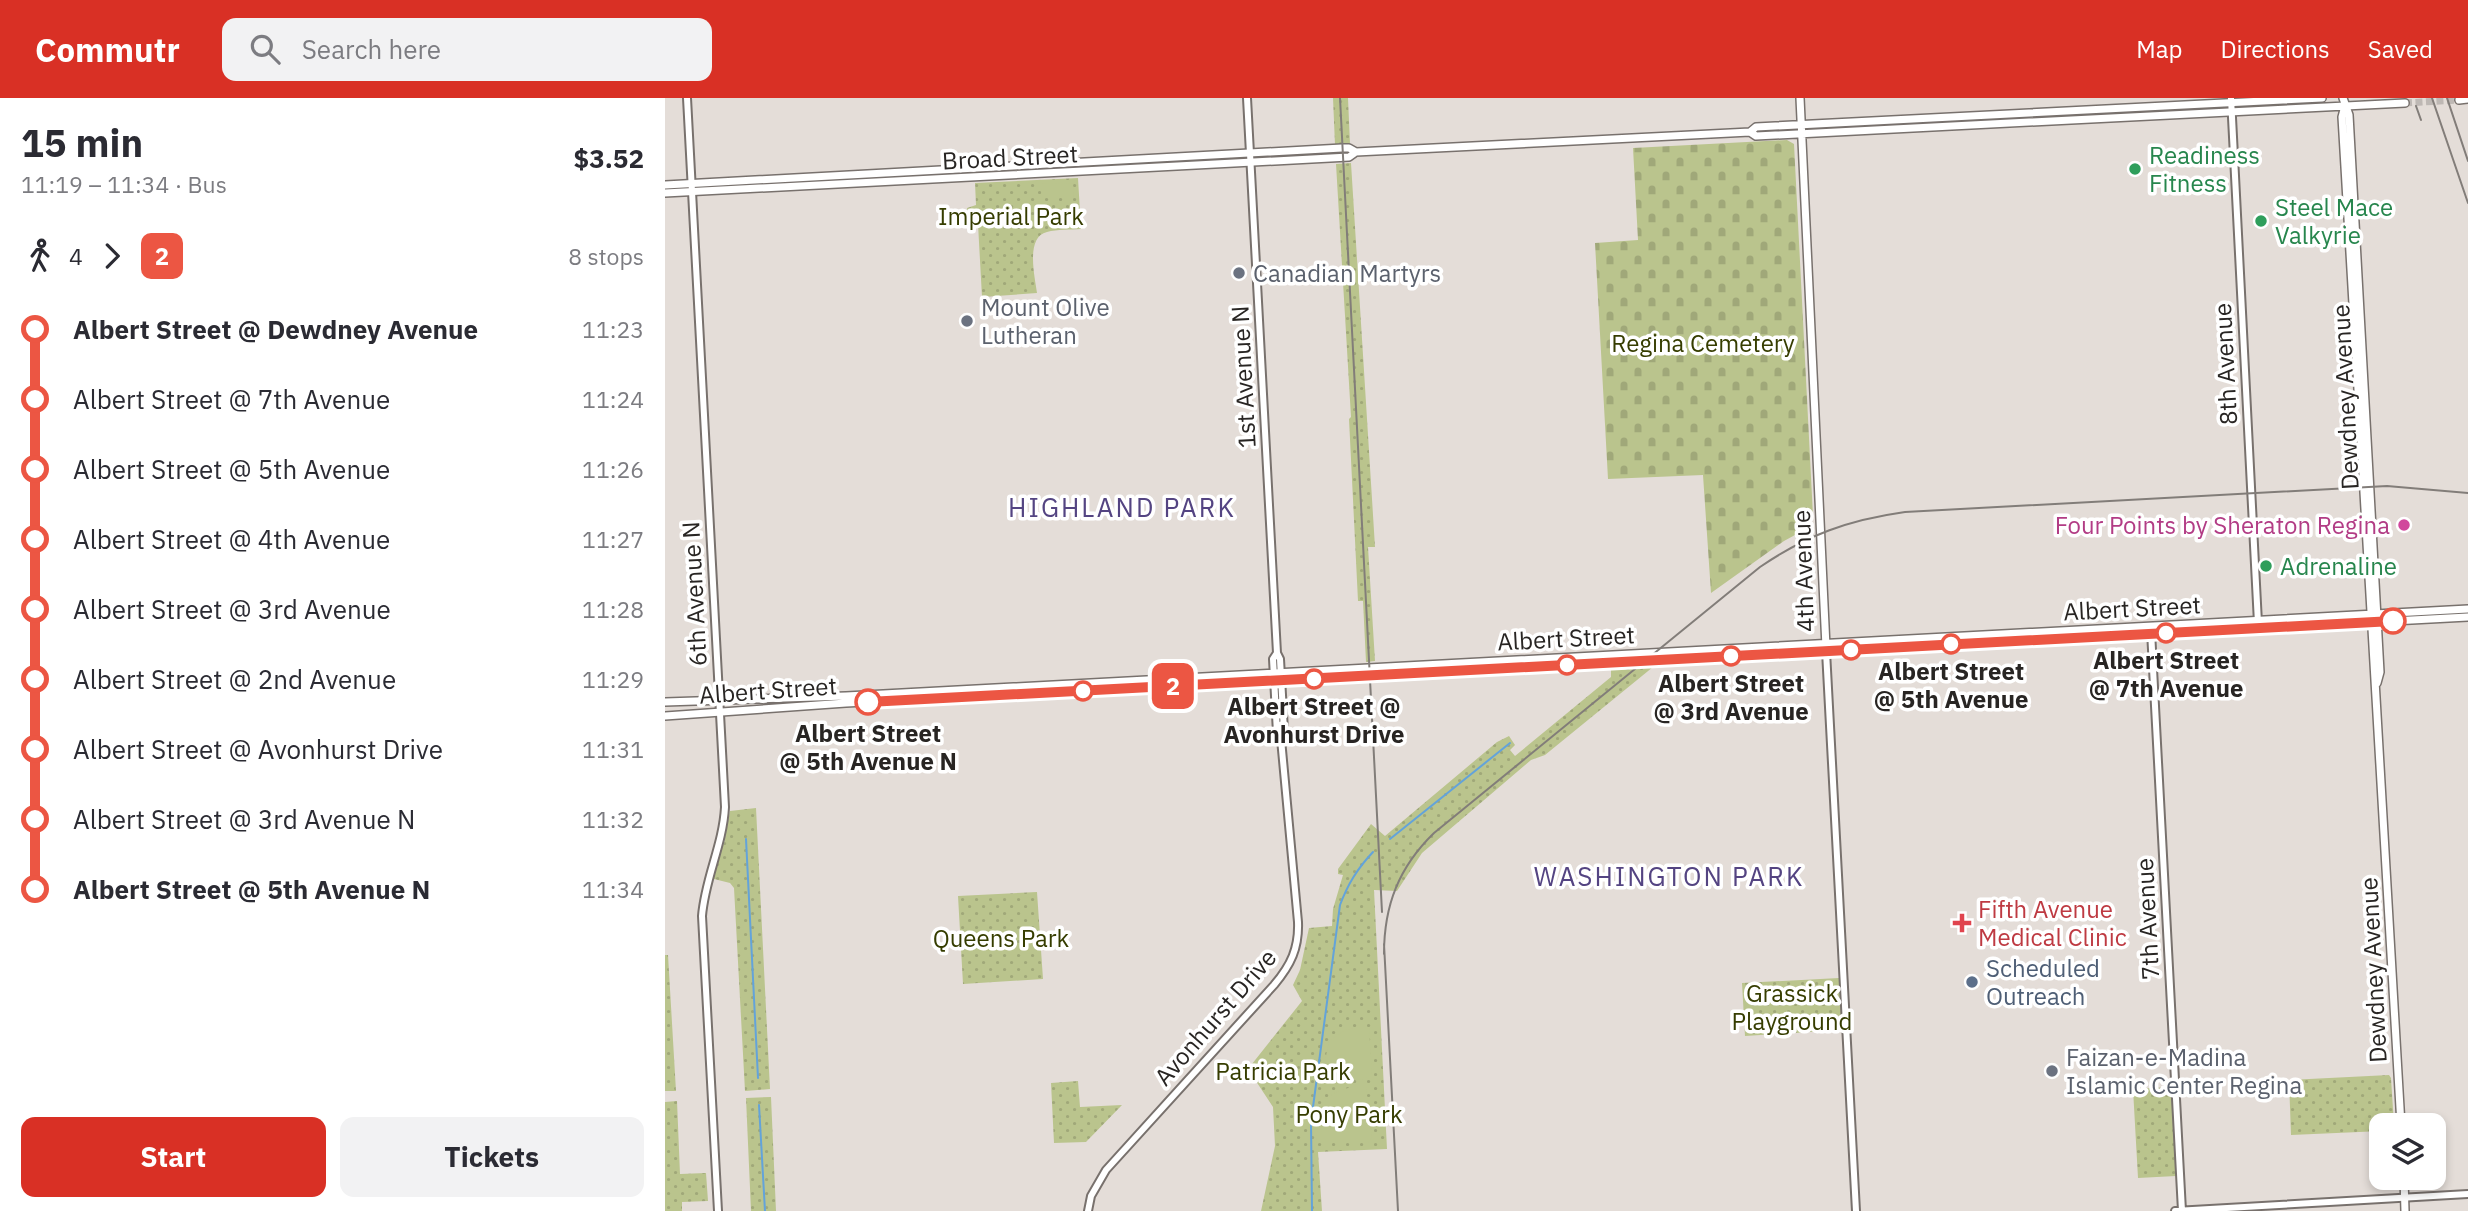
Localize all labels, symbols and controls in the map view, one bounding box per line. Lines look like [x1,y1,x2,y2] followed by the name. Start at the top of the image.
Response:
[222,18,712,81] search box
[35,28,180,71] text: Commutr
[246,30,284,68] icon: search
[302,32,441,66] text: Search here
[2136,33,2182,65] text: Map
[2220,33,2330,65] text: Directions
[2368,33,2433,65] text: Saved
[21,118,143,167] text: 15 min
[941,137,1079,177] street label: Broad Street
[2149,139,2260,199] place label: Readiness Fitness
[574,141,644,175] text: $3.52
[2127,161,2143,177] marker: Readiness Fitness
[21,169,227,199] text: 11:19 – 11:34 · Bus
[2275,191,2393,251] place label: Steel Mace Valkyrie
[938,200,1084,232] park label: Imperial Park
[2253,213,2269,229] marker: Steel Mace Valkyrie
[21,237,59,275] icon: walk
[93,237,131,275] icon: forward
[155,240,169,272] text: 2
[69,241,83,271] text: 4
[568,241,644,271] text: 8 stops
[1253,257,1441,289] place label: Canadian Martyrs
[1231,265,1247,281] marker: Canadian Martyrs
[981,291,1110,351] place label: Mount Olive Lutheran
[2206,302,2244,426] street label: 8th Avenue
[2324,303,2366,491] street label: Dewdney Avenue
[1223,305,1263,449] street label: 1st Avenue N
[73,312,478,346] text: Albert Street @ Dewdney Avenue
[959,313,975,329] marker: Mount Olive Lutheran
[582,314,644,344] text: 11:23
[1611,327,1795,359] park label: Regina Cemetery
[73,382,390,416] text: Albert Street @ 7th Avenue
[582,384,644,414] text: 11:24
[73,452,390,486] text: Albert Street @ 5th Avenue
[582,454,644,484] text: 11:26
[1008,490,1236,524] district label: HIGHLAND PARK
[1785,509,1821,633] street label: 4th Avenue
[2055,509,2390,541] place label: Four Points by Sheraton Regina
[2396,517,2412,533] marker: Four Points by Sheraton Regina
[674,521,714,667] street label: 6th Avenue N
[73,522,390,556] text: Albert Street @ 4th Avenue
[582,524,644,554] text: 11:27
[2280,550,2397,582] place label: Adrenaline
[2258,558,2274,574] marker: Adrenaline
[2062,588,2202,628] street label: Albert Street
[73,592,391,626] text: Albert Street @ 3rd Avenue
[582,594,644,624] text: 11:28
[2380,608,2406,634] unlabelled marker
[1496,618,1636,658] street label: Albert Street
[2156,623,2176,643] marker: Albert Street @ 7th Avenue
[1941,634,1961,654] marker: Albert Street @ 5th Avenue
[1841,640,1861,660] unlabelled marker
[2089,644,2243,704] place label: Albert Street @ 7th Avenue
[1721,646,1741,666] marker: Albert Street @ 3rd Avenue
[1557,655,1577,675] unlabelled marker
[1874,655,2028,715] place label: Albert Street @ 5th Avenue
[73,662,396,696] text: Albert Street @ 2nd Avenue
[1150,663,1196,709] line badge: 2
[582,664,644,694] text: 11:29
[1653,667,1809,727] place label: Albert Street @ 3rd Avenue
[698,669,838,711] street label: Albert Street
[1304,669,1324,689] marker: Albert Street @ Avonhurst Drive
[1166,670,1180,702] text: 2
[1073,681,1093,701] unlabelled marker
[855,689,881,715] marker: Albert Street @ 5th Avenue N
[1224,690,1404,750] place label: Albert Street @ Avonhurst Drive
[779,717,957,777] place label: Albert Street @ 5th Avenue N
[73,732,443,766] text: Albert Street @ Avonhurst Drive
[582,734,644,764] text: 11:31
[73,802,415,836] text: Albert Street @ 3rd Avenue N
[582,804,644,834] text: 11:32
[2128,857,2166,981] street label: 7th Avenue
[1534,859,1804,893] district label: WASHINGTON PARK
[73,872,430,906] text: Albert Street @ 5th Avenue N
[582,874,644,904] text: 11:34
[2352,876,2394,1064] street label: Dewdney Avenue
[1978,893,2127,953] place label: Fifth Avenue Medical Clinic
[1952,913,1972,933] marker: Fifth Avenue Medical Clinic
[933,922,1070,954] park label: Queens Park
[1147,942,1283,1092] street label: Avonhurst Drive
[1986,952,2100,1012] place label: Scheduled Outreach
[1964,974,1980,990] marker: Scheduled Outreach
[1731,977,1853,1037] park label: Grassick Playground
[2066,1041,2302,1101] place label: Faizan-e-Madina Islamic Center Regina
[1215,1055,1351,1087] park label: Patricia Park
[2044,1063,2060,1079] marker: Faizan-e-Madina Islamic Center Regina
[1295,1098,1403,1130] park label: Pony Park
[2369,1113,2446,1190] map controls
[2369,1113,2446,1190] button: layers
[21,1117,326,1197] button: Start
[340,1117,644,1197] button: Tickets

